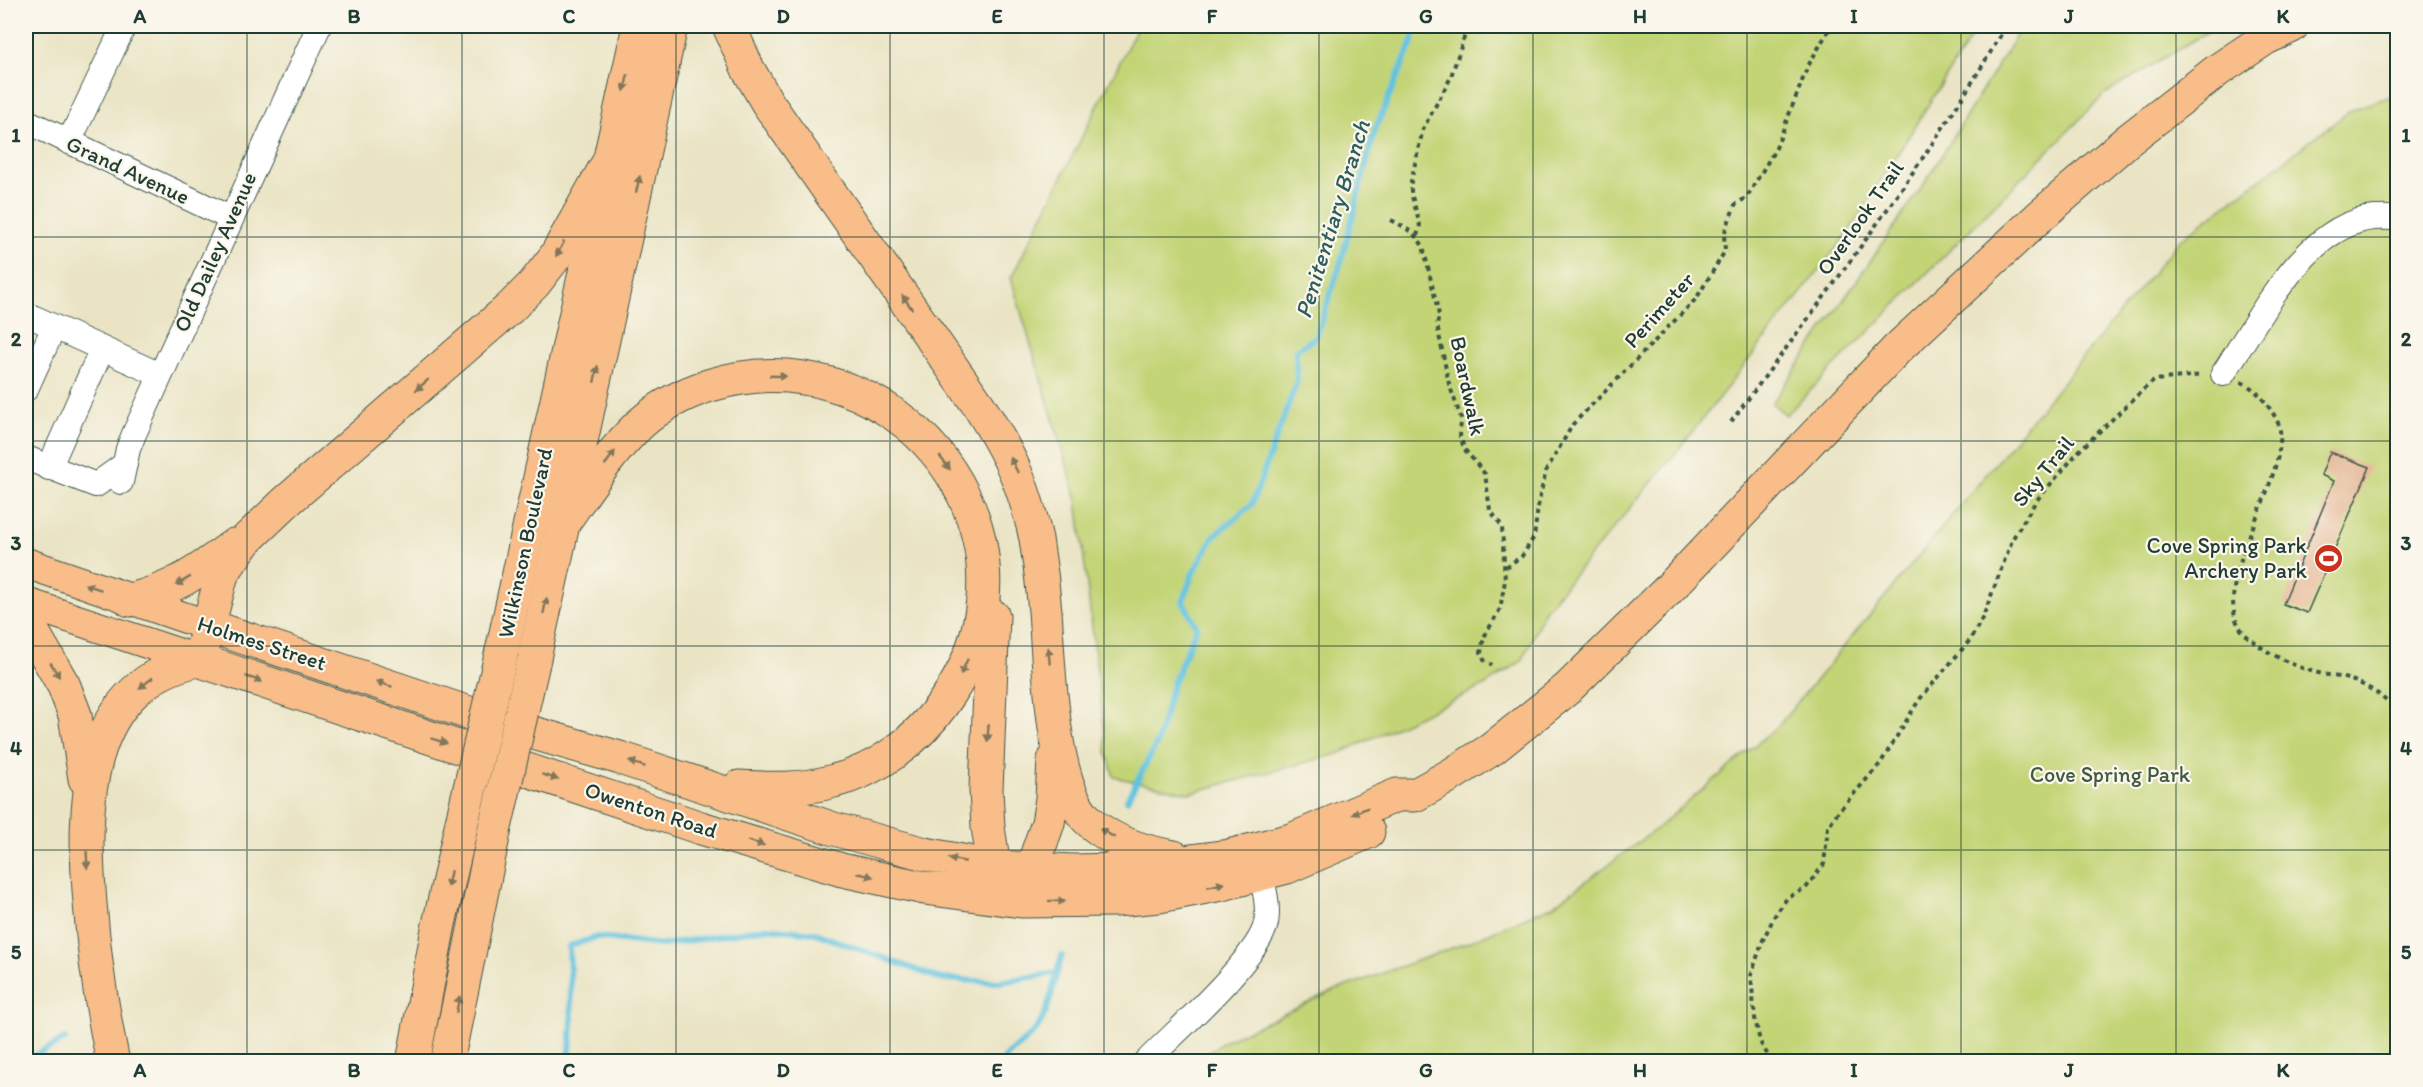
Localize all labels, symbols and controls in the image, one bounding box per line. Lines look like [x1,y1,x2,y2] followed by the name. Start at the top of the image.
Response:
[133,4,147,28] text: A
[348,4,361,28] text: B
[563,4,576,28] text: C
[776,4,790,28] text: D
[991,4,1003,28] text: E
[1207,4,1218,28] text: F
[1419,4,1433,28] text: G
[1633,4,1647,28] text: H
[1850,4,1858,28] text: I
[2063,4,2074,28] text: J
[2277,4,2291,28] text: K
[621,73,631,92] one-way arrow
[1288,115,1376,322] water label: Penitentiary Branch
[11,123,21,147] text: 1
[2401,123,2411,147] text: 1
[62,130,194,210] street label: Grand Avenue
[1811,155,1909,281] street label: Overlook Trail
[168,168,262,336] street label: Old Dailey Avenue
[634,174,643,193] one-way arrow
[555,240,565,257] one-way arrow
[1618,266,1700,353] street label: Perimeter
[901,295,913,310] one-way arrow
[11,327,22,351] text: 2
[2401,327,2412,351] text: 2
[1444,334,1492,438] street label: Boardwalk
[592,365,601,384] one-way arrow
[768,371,787,381] one-way arrow
[415,378,430,391] one-way arrow
[2006,430,2080,512] street label: Sky Trail
[492,445,558,641] street label: Wilkinson Boulevard
[604,451,616,467] one-way arrow
[938,455,951,471] one-way arrow
[1009,457,1018,474] one-way arrow
[11,531,22,555] text: 3
[2401,531,2412,555] text: 3
[2146,532,2308,584] place label: Cove Spring Park Archery Park
[2312,542,2344,574] sports icon: Cove Spring Park Archery Park
[175,575,191,586] one-way arrow
[84,582,102,592] one-way arrow
[541,597,551,615] one-way arrow
[194,609,330,677] street label: Holmes Street
[1044,646,1054,665] one-way arrow
[960,659,969,676] one-way arrow
[50,662,61,678] one-way arrow
[245,674,263,684] one-way arrow
[138,677,154,690] one-way arrow
[375,679,393,688] one-way arrow
[984,723,993,742] one-way arrow
[10,736,22,760] text: 4
[2400,736,2412,760] text: 4
[430,737,448,746] one-way arrow
[628,759,646,769] one-way arrow
[2030,761,2191,788] park label: Cove Spring Park
[541,772,559,782] one-way arrow
[581,776,721,844] street label: Owenton Road
[1351,807,1368,816] one-way arrow
[1099,828,1115,839] one-way arrow
[747,839,765,848] one-way arrow
[83,851,92,870] one-way arrow
[947,855,966,864] one-way arrow
[444,870,453,889] one-way arrow
[855,871,874,881] one-way arrow
[1207,880,1226,889] one-way arrow
[1048,896,1067,906] one-way arrow
[11,940,22,964] text: 5
[2401,940,2412,964] text: 5
[454,994,463,1013] one-way arrow
[133,1058,147,1082] text: A
[348,1058,361,1082] text: B
[563,1058,576,1082] text: C
[776,1058,790,1082] text: D
[991,1058,1003,1082] text: E
[1207,1058,1218,1082] text: F
[1419,1058,1433,1082] text: G
[1633,1058,1647,1082] text: H
[1850,1058,1858,1082] text: I
[2063,1058,2074,1082] text: J
[2277,1058,2291,1082] text: K

